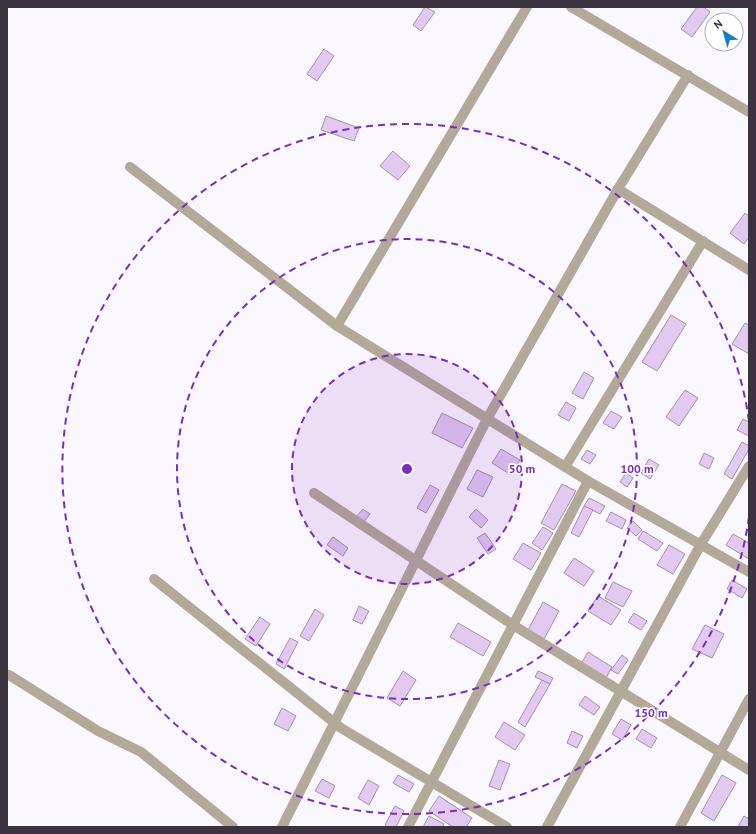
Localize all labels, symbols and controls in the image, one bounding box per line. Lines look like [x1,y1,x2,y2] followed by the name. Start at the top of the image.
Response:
[704,12,744,52] north arrow
[711,16,725,32] text: N
[509,461,535,476] text: 50 m
[620,461,654,476] text: 100 m
[400,462,414,476] centre of rings
[634,705,668,720] text: 150 m

